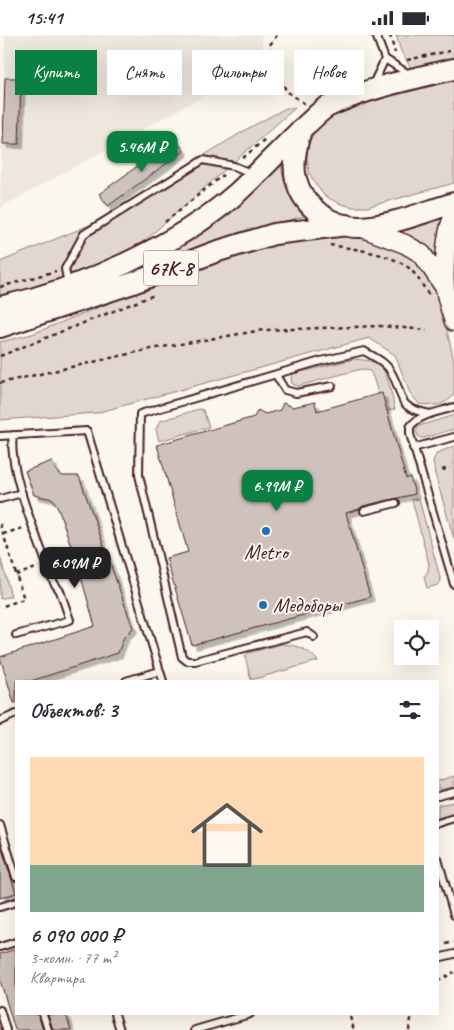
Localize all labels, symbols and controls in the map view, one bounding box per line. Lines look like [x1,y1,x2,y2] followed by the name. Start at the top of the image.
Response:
[25,6,63,30] text: 15:41
[15,50,97,95] chip: Купить
[107,50,182,95] chip: Снять
[192,50,284,95] chip: Фильтры
[294,50,364,95] chip: Новое
[96,131,188,173] pin: 5.46M ₽
[118,137,166,157] text: 5.46M ₽
[144,251,198,285] road number: 67К-8
[231,469,323,512] pin: 6.99M ₽
[253,476,301,496] text: 6.99M ₽
[260,525,272,537] marker: Metro
[244,539,291,565] place label: Metro
[29,547,121,589] pin: 6.09M ₽
[51,553,99,573] text: 6.09M ₽
[273,592,343,618] place label: Медоборы
[257,599,269,611] marker: Медоборы
[394,620,439,665] map controls
[394,620,439,665] button: locate
[396,696,424,724] icon: filters
[30,697,118,723] text: Объектов: 3
[182,790,272,880] icon: home
[30,922,122,948] text: 6 090 000 ₽
[30,948,116,968] text: 3-комн. · 77 m²
[30,968,85,988] text: Квартира

